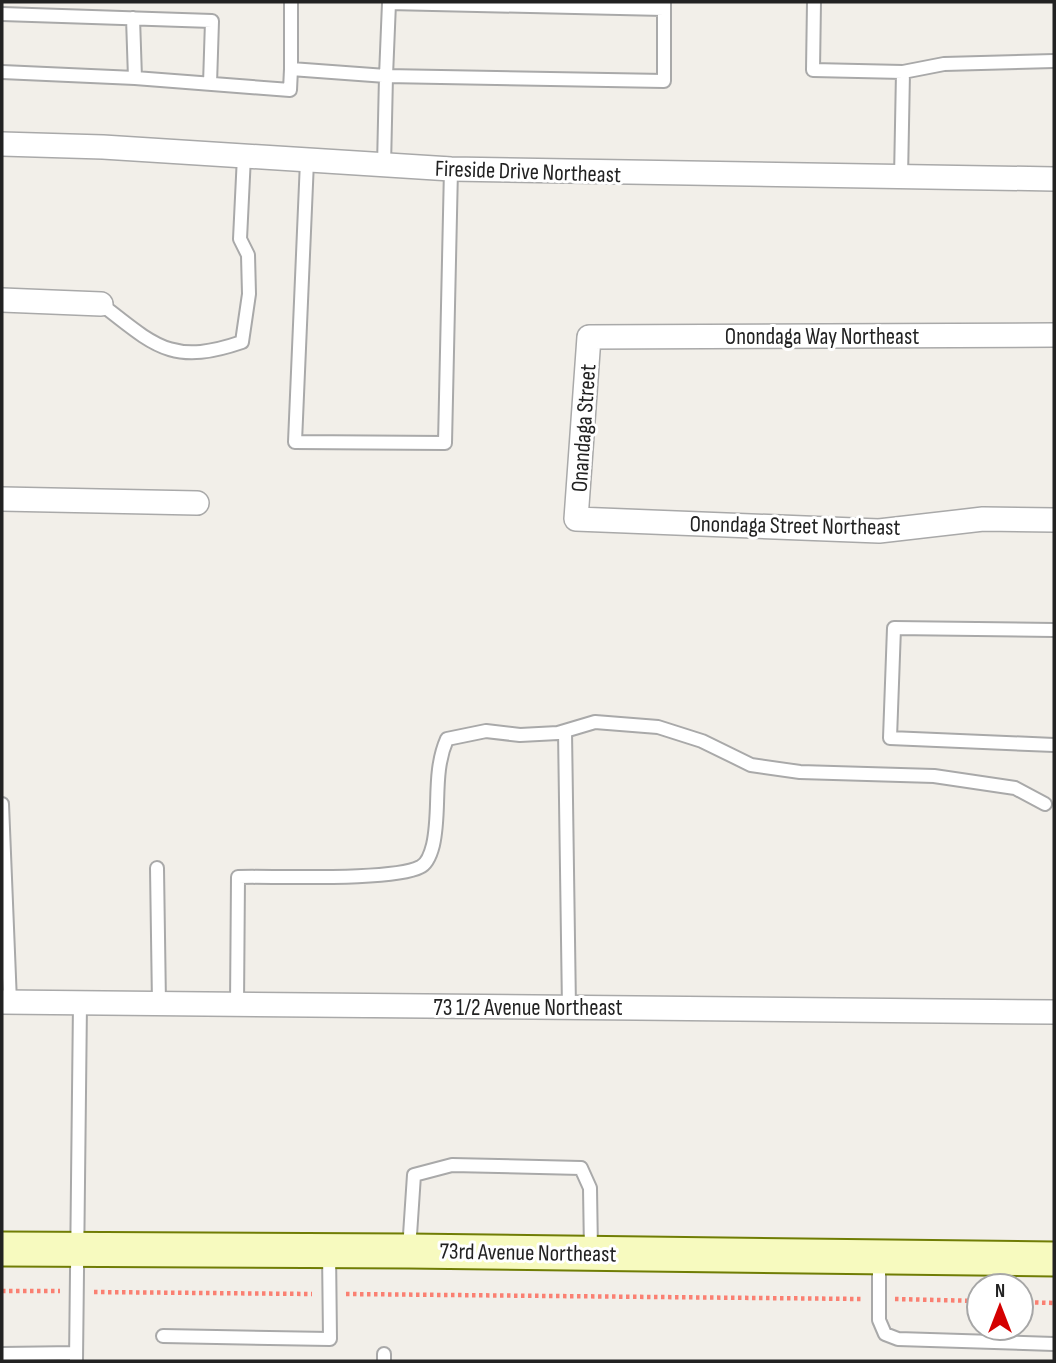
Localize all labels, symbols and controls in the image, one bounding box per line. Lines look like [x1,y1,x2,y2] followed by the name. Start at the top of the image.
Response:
[435,155,621,189] street label: Fireside Drive Northeast
[725,323,919,351] street label: Onondaga Way Northeast
[566,363,602,493] street label: Onandaga Street
[689,510,901,542] street label: Onondaga Street Northeast
[433,994,623,1022] street label: 73 1/2 Avenue Northeast
[439,1237,617,1269] street label: 73rd Avenue Northeast
[965,1272,1035,1342] north arrow
[995,1280,1005,1303] text: N

